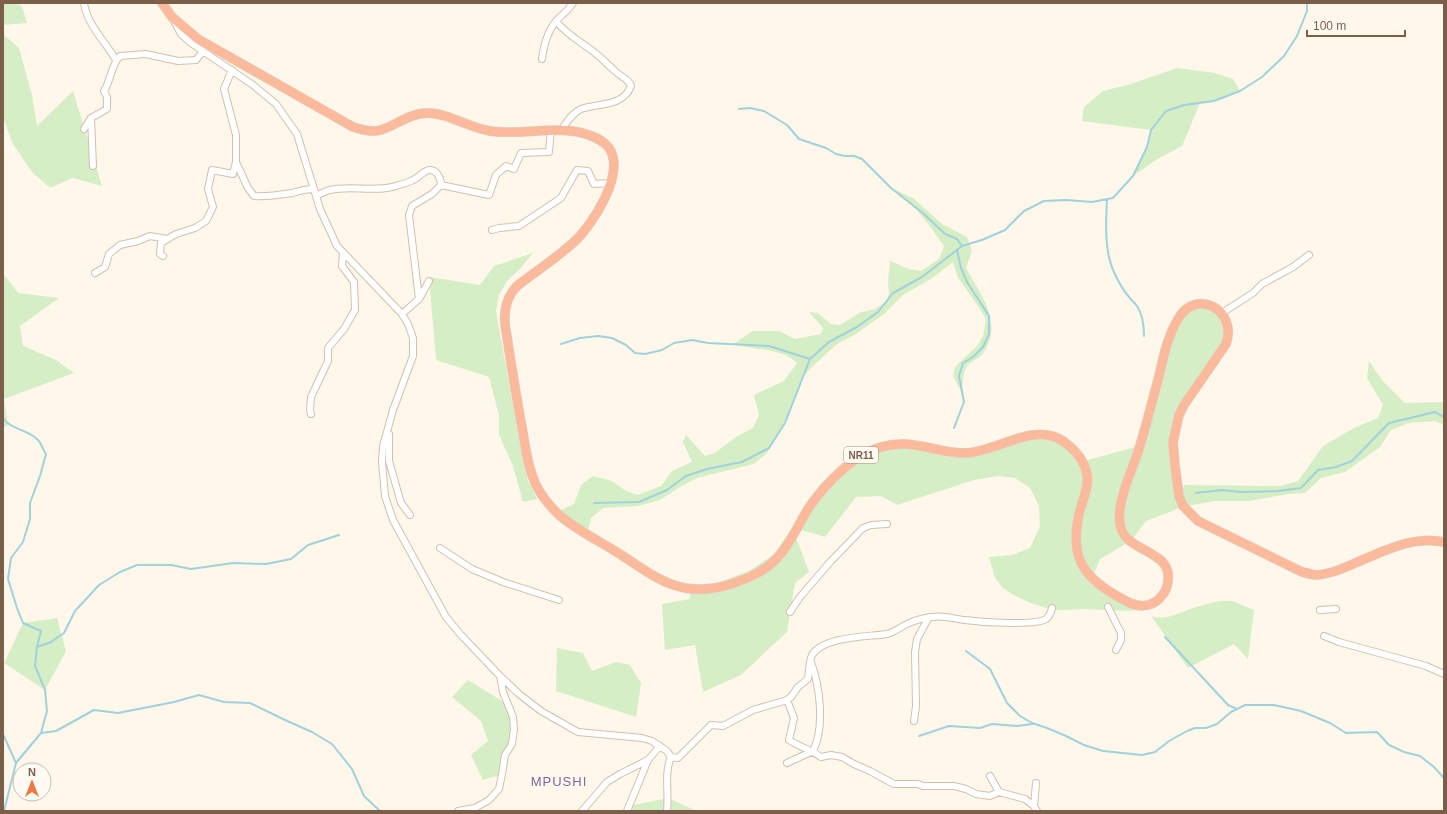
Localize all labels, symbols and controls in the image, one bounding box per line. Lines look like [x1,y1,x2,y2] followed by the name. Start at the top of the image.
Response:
[1307,12,1405,38] scale bar
[1313,19,1346,33] text: 100 m
[844,447,878,463] road number: NR11
[12,762,52,802] north arrow
[28,766,36,778] text: N
[531,774,587,789] district label: MPUSHI

